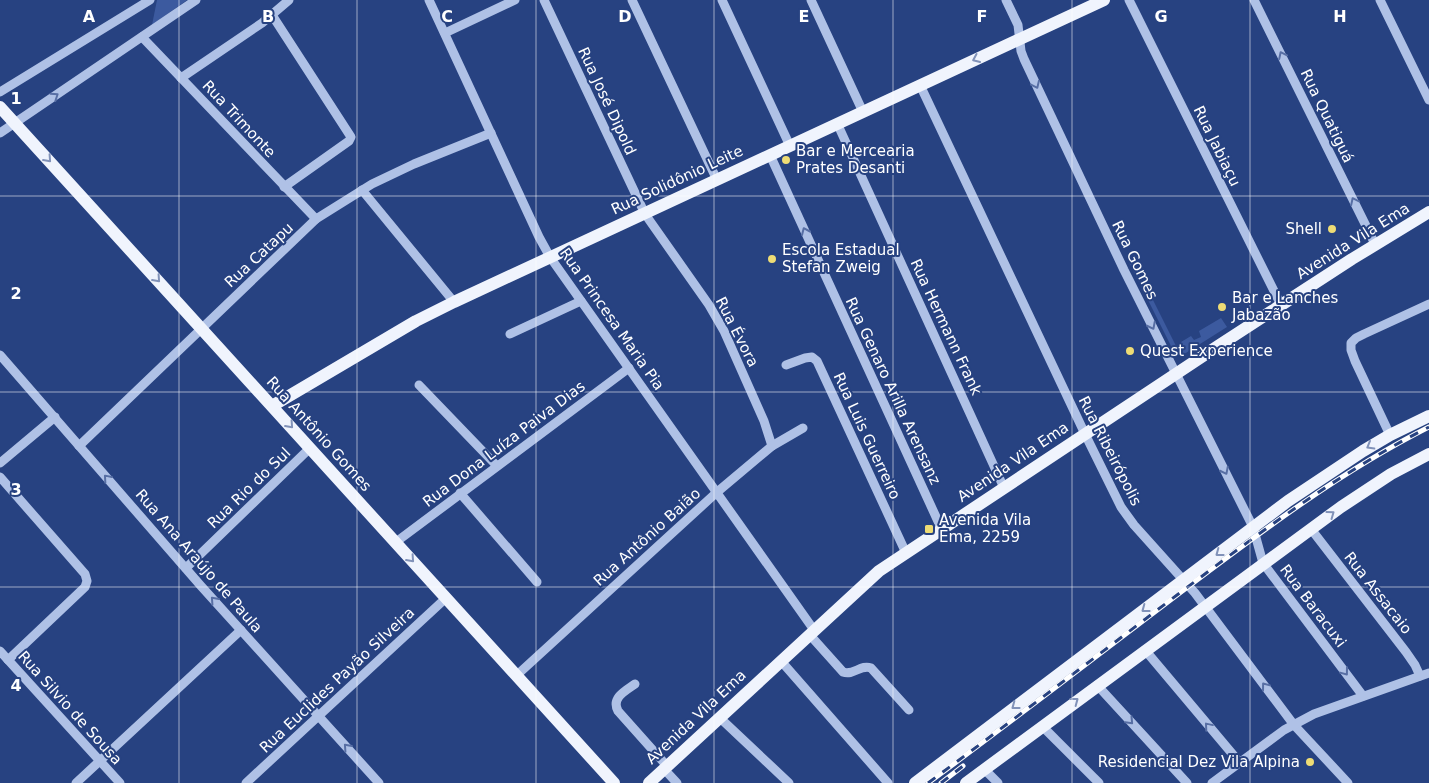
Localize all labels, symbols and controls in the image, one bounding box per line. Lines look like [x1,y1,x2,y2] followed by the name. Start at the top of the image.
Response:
[83,7,96,26] text: A
[262,7,274,26] text: B
[441,7,453,26] text: C
[618,7,632,26] text: D
[799,7,809,26] text: E
[977,7,987,26] text: F
[1154,7,1168,26] text: G
[1333,7,1347,26] text: H
[574,44,640,158] street label: Rua José Dipold
[1277,51,1288,60] one-way arrow
[972,53,981,64] one-way arrow
[1297,66,1357,166] street label: Rua Quatiguá
[199,77,279,161] street label: Rua Trimonte
[1030,80,1040,89] one-way arrow
[10,89,22,108] text: 1
[49,93,59,102] one-way arrow
[1190,103,1244,189] street label: Rua Jabiaçu
[608,142,746,218] street label: Rua Solidônio Leite
[796,142,915,177] place label: Bar e Mercearia Prates Desanti
[42,153,51,162] one-way arrow
[780,154,792,166] marker: Bar e Mercearia Prates Desanti
[1350,197,1360,206] one-way arrow
[1293,199,1413,283] street label: Avenida Vila Ema
[1108,218,1162,303] street label: Rua Gomes
[221,219,297,291] street label: Rua Catapu
[1285,220,1322,238] place label: Shell
[1326,223,1338,235] marker: Shell
[800,227,811,236] one-way arrow
[782,241,900,276] place label: Escola Estadual Stefan Zweig
[556,244,668,394] street label: Rua Princesa Maria Pia
[766,253,778,265] marker: Escola Estadual Stefan Zweig
[907,256,986,398] street label: Rua Hermann Frank
[151,274,160,283] one-way arrow
[10,284,22,303] text: 2
[1231,289,1338,324] place label: Bar e Lanches Jabazão
[712,294,763,370] street label: Rua Évora
[842,294,944,488] street label: Rua Genaro Arilla Arensanz
[1216,301,1228,313] marker: Bar e Lanches Jabazão
[1146,321,1156,330] one-way arrow
[1140,342,1273,360] place label: Quest Experience
[1124,345,1136,357] marker: Quest Experience
[830,370,904,502] street label: Rua Luis Guerreiro
[263,373,375,495] street label: Rua Antônio Gomes
[419,377,589,511] street label: Rua Dona Luíza Paiva Dias
[1075,393,1145,509] street label: Rua Ribeirópolis
[954,418,1072,506] street label: Avenida Vila Ema
[284,420,293,429] one-way arrow
[1366,440,1375,450] one-way arrow
[204,444,294,532] street label: Rua Rio do Sul
[1219,466,1229,475] one-way arrow
[105,475,113,484] one-way arrow
[10,480,22,499] text: 3
[590,484,704,590] street label: Rua Antônio Baião
[132,486,266,636] street label: Rua Ana Araújo de Paula
[939,511,1031,546] place label: Avenida Vila Ema, 2259
[1325,511,1335,520] one-way arrow
[923,523,935,535] marker: Avenida Vila Ema, 2259
[1216,548,1225,556] one-way arrow
[1340,548,1416,638] street label: Rua Assacaio
[405,553,414,562] one-way arrow
[1276,561,1350,651] street label: Rua Baracuxi
[211,597,220,606] one-way arrow
[256,603,418,757] street label: Rua Euclides Payão Silveira
[1141,603,1151,612] one-way arrow
[14,647,126,769] street label: Rua Silvio de Sousa
[642,666,750,768] street label: Avenida Vila Ema
[1339,666,1348,676] one-way arrow
[10,676,22,695] text: 4
[1262,682,1271,692] one-way arrow
[1069,699,1078,707] one-way arrow
[1012,701,1021,709] one-way arrow
[1124,715,1133,724] one-way arrow
[1205,722,1214,731] one-way arrow
[344,743,353,752] one-way arrow
[1098,753,1300,771] place label: Residencial Dez Vila Alpina
[1304,756,1316,768] marker: Residencial Dez Vila Alpina

